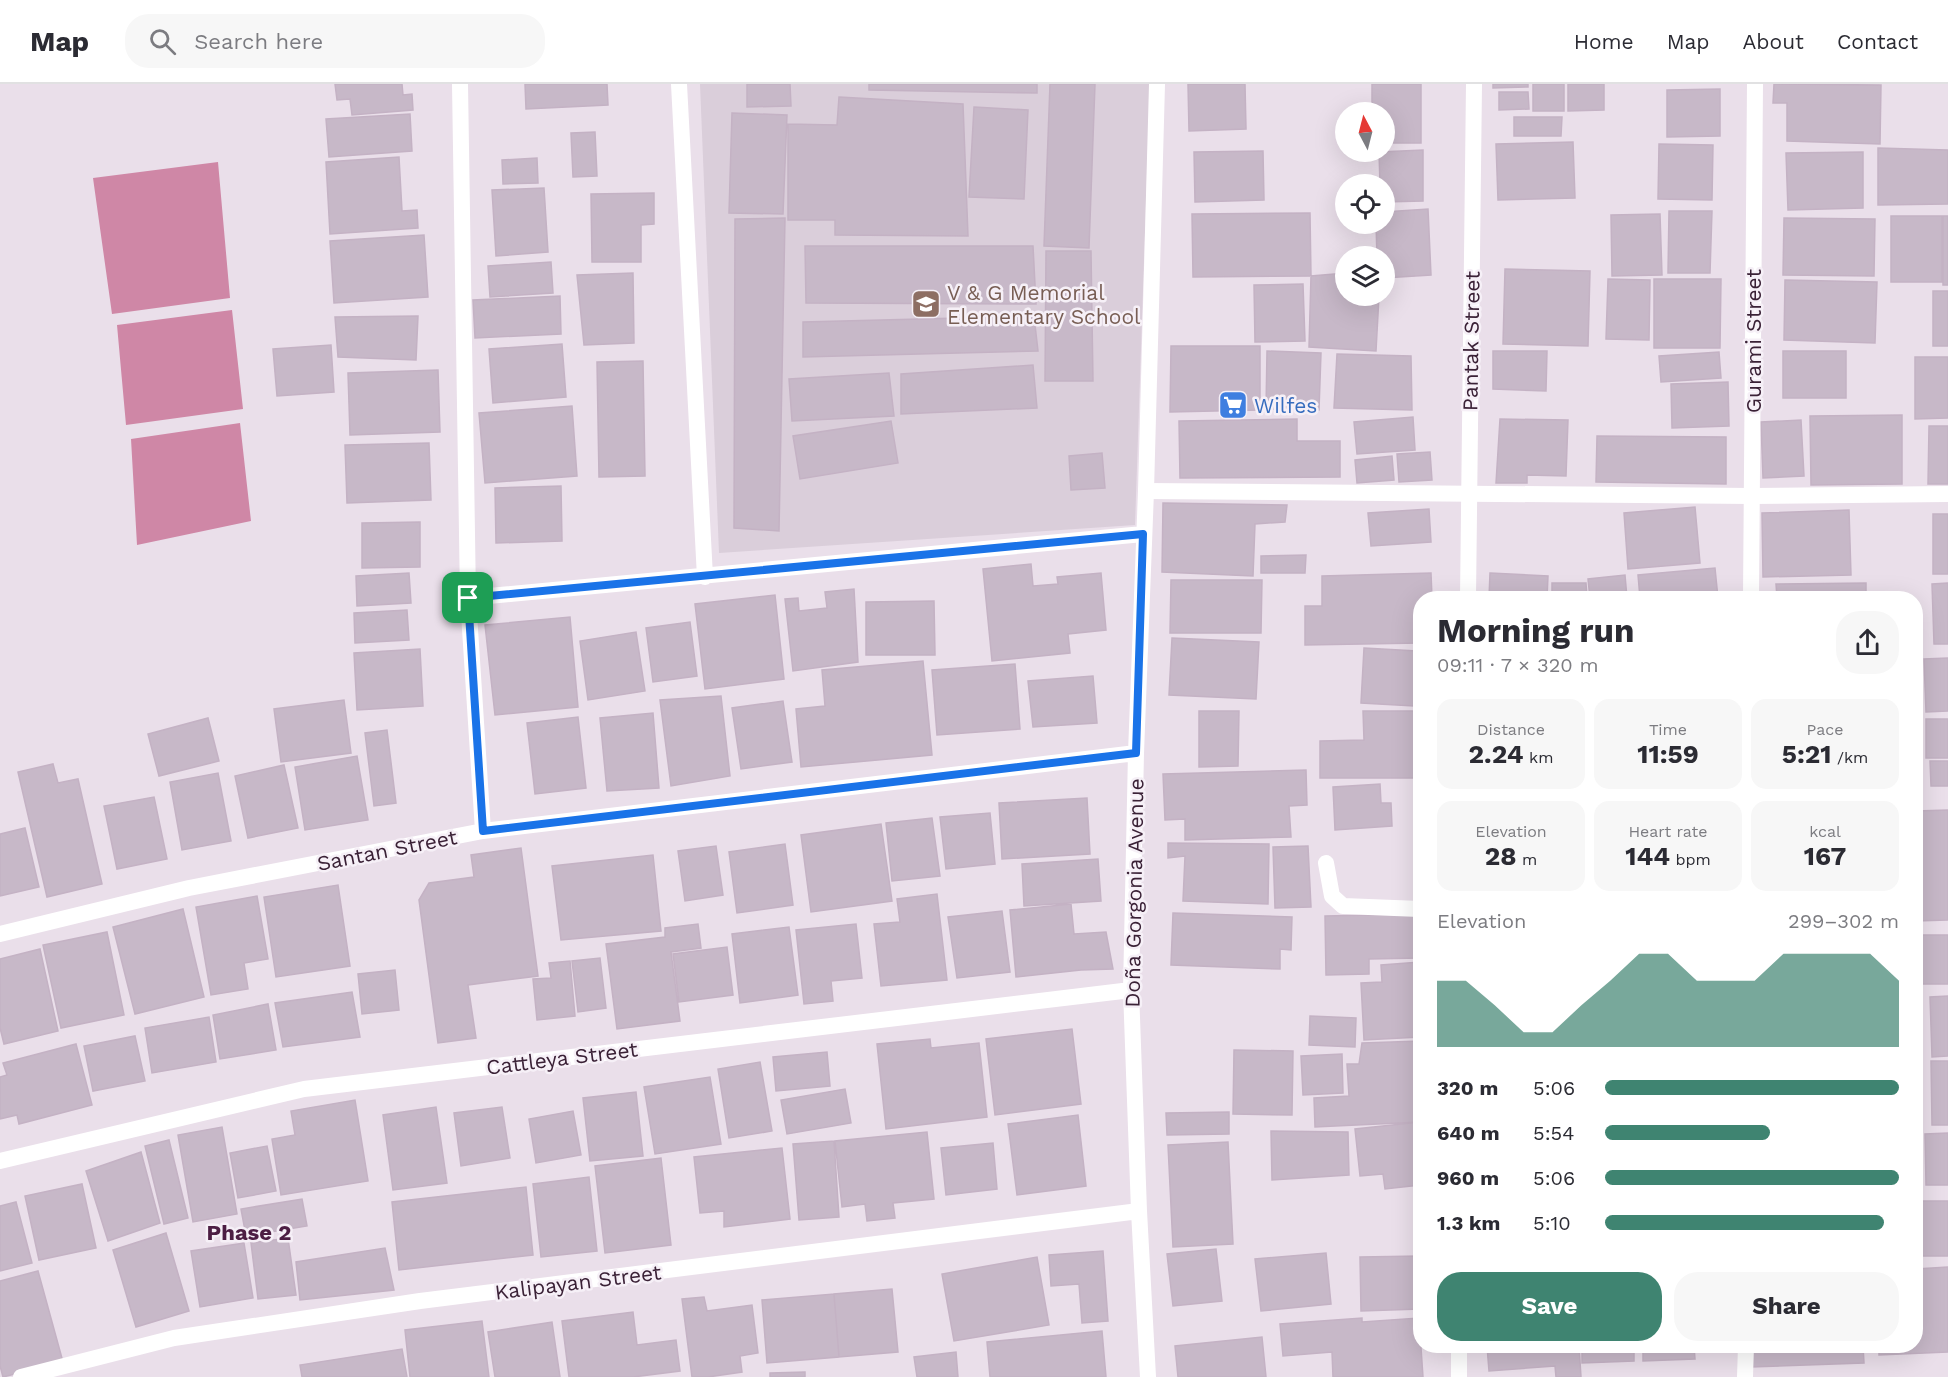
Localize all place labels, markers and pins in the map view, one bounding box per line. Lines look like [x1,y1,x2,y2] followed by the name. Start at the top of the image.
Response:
[947,280,1141,329] place label: V & G Memorial Elementary School
[910,288,942,320] school or university icon: V & G Memorial Elementary School
[1217,389,1249,421] supermarket icon: Wilfes
[1254,393,1317,418] place label: Wilfes
[442,572,493,623] pin

